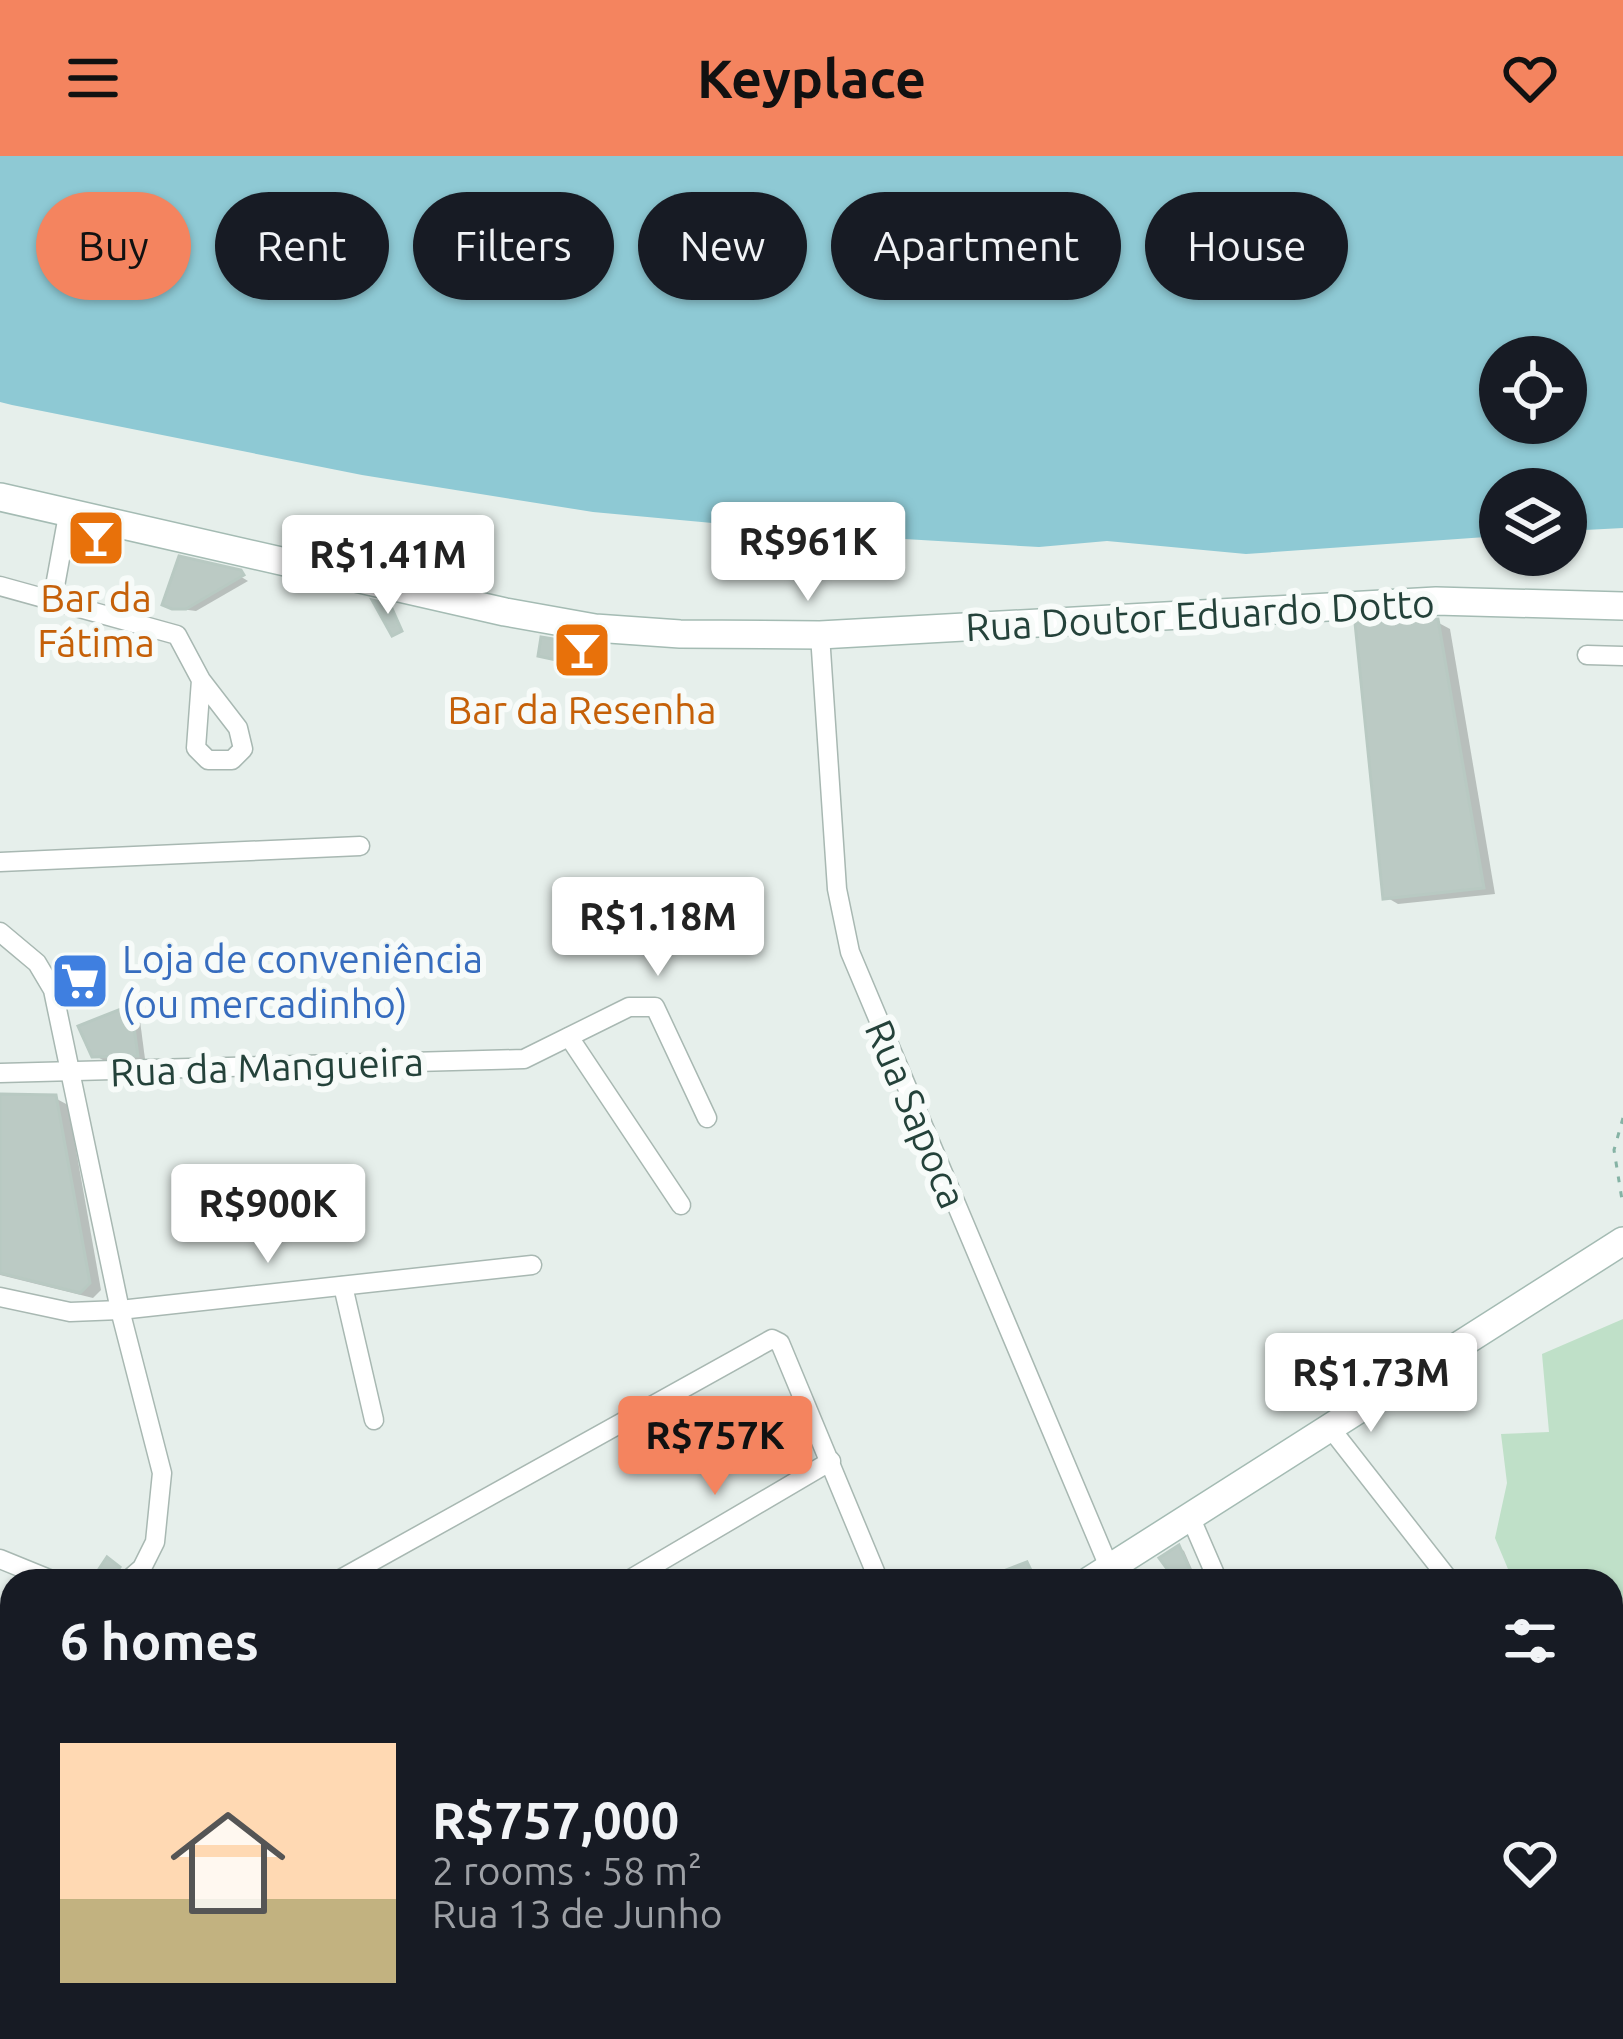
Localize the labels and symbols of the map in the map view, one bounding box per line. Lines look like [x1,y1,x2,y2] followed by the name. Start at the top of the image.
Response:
[710,502,906,604] pin: R$961K
[65,507,127,569] bar icon: Bar da Fátima
[277,515,499,617] pin: R$1.41M
[37,576,155,664] place label: Bar da Fátima
[964,581,1436,648] street label: Rua Doutor Eduardo Dotto
[551,619,613,681] bar icon: Bar da Resenha
[447,688,717,731] place label: Bar da Resenha
[547,877,769,979] pin: R$1.18M
[122,937,483,1026] place label: Loja de conveniência (ou mercadinho)
[49,950,111,1012] supermarket icon: Loja de conveniência (ou mercadinho)
[858,1013,975,1214] street label: Rua Sapoca
[109,1040,425,1093] street label: Rua da Mangueira
[170,1164,366,1266] pin: R$900K
[1260,1333,1482,1435] pin: R$1.73M
[617,1396,813,1498] pin: R$757K

